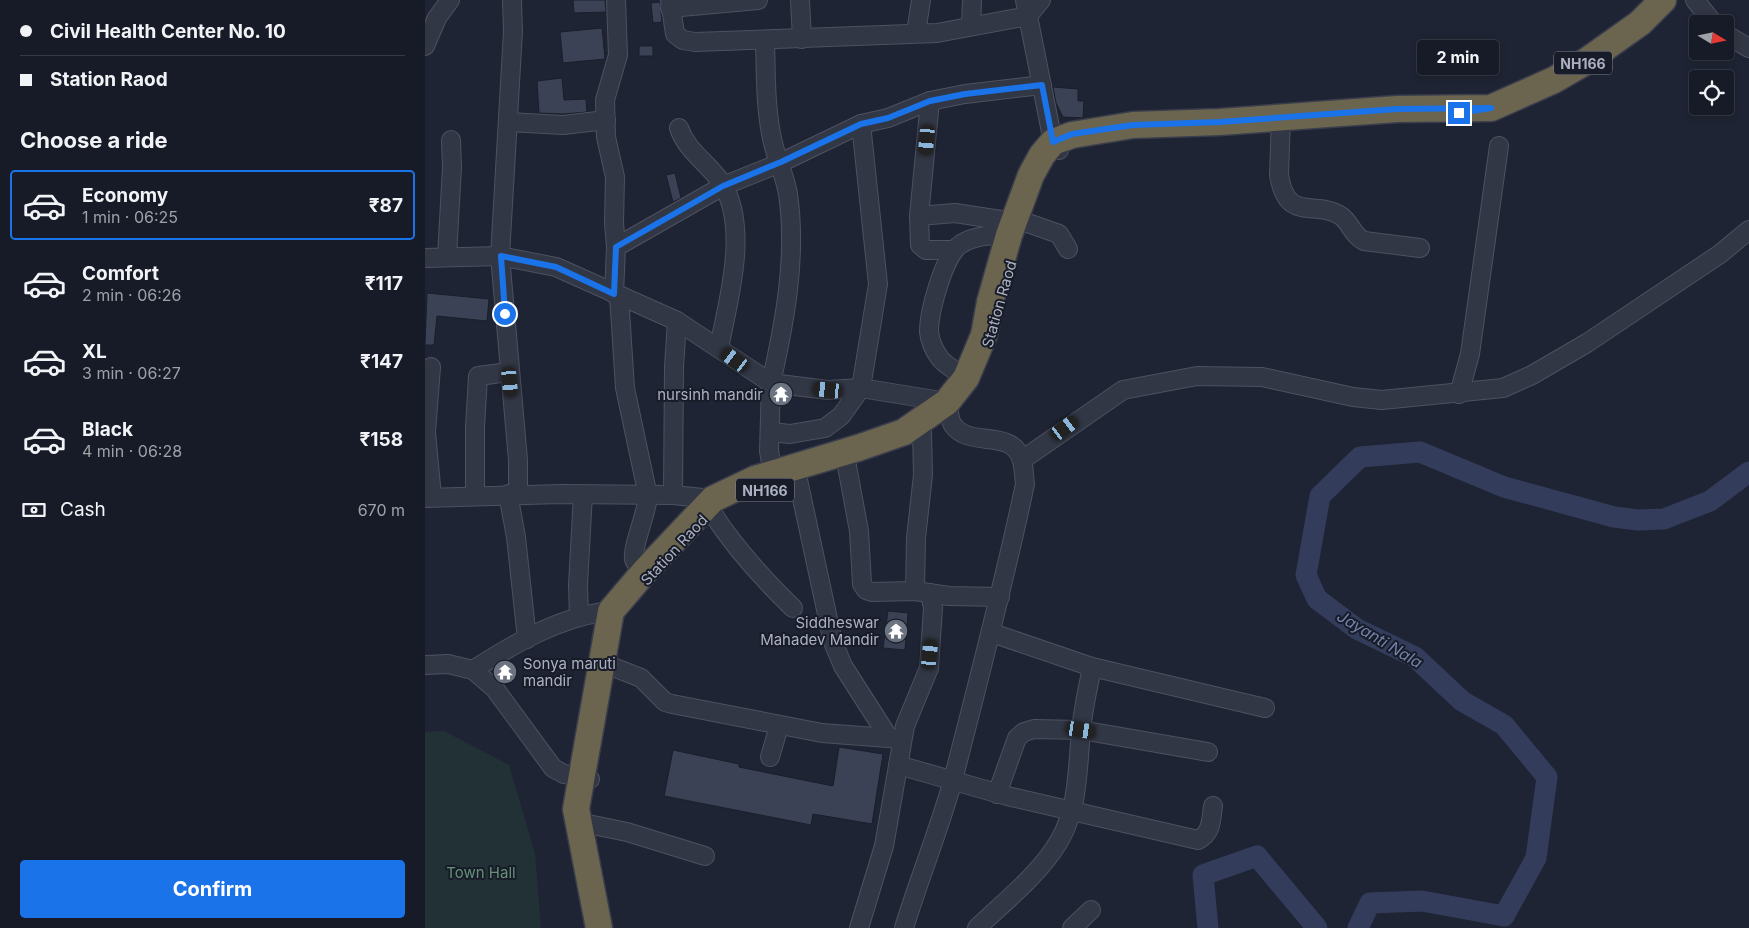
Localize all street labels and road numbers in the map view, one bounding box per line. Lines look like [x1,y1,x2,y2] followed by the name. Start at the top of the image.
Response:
[1554,52,1612,74] road number: NH166
[977,258,1021,350] street label: Station Raod
[736,478,794,502] road number: NH166
[636,511,712,589] street label: Station Raod

